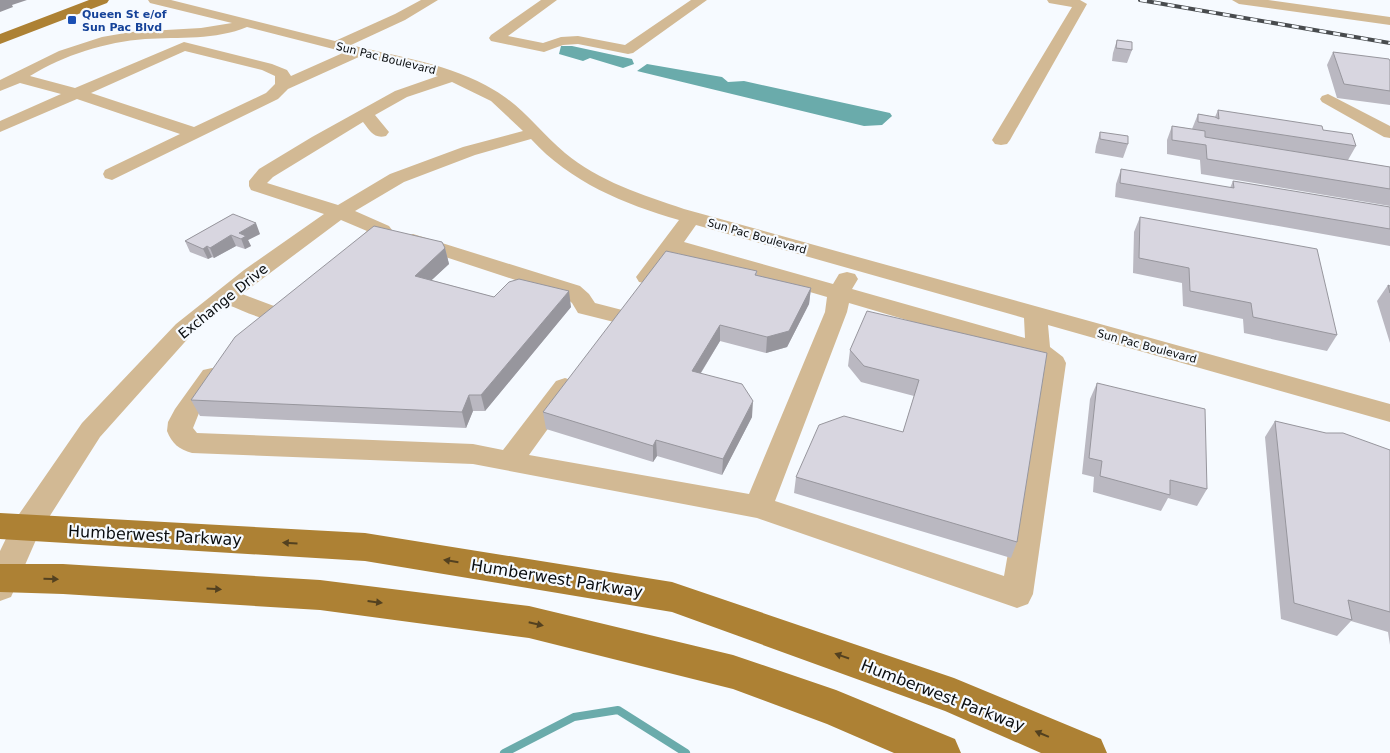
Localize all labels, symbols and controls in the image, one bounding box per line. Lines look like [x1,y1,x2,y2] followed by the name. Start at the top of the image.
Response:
[82,8,167,34] place label: Queen St e/of Sun Pac Blvd
[66,14,78,26] marker: Queen St e/of Sun Pac Blvd
[335,40,437,77] street label: Sun Pac Boulevard
[706,216,808,257] street label: Sun Pac Boulevard
[175,260,271,342] street label: Exchange Drive
[1096,327,1198,366] street label: Sun Pac Boulevard
[68,521,242,550] street label: Humberwest Parkway
[282,538,298,546] one-way arrow
[470,556,644,601] street label: Humberwest Parkway
[443,557,459,565] one-way arrow
[44,575,60,583] one-way arrow
[206,585,222,593] one-way arrow
[368,598,384,606] one-way arrow
[529,620,544,628] one-way arrow
[834,652,849,660] one-way arrow
[858,655,1027,735] street label: Humberwest Parkway
[1035,729,1049,737] one-way arrow

